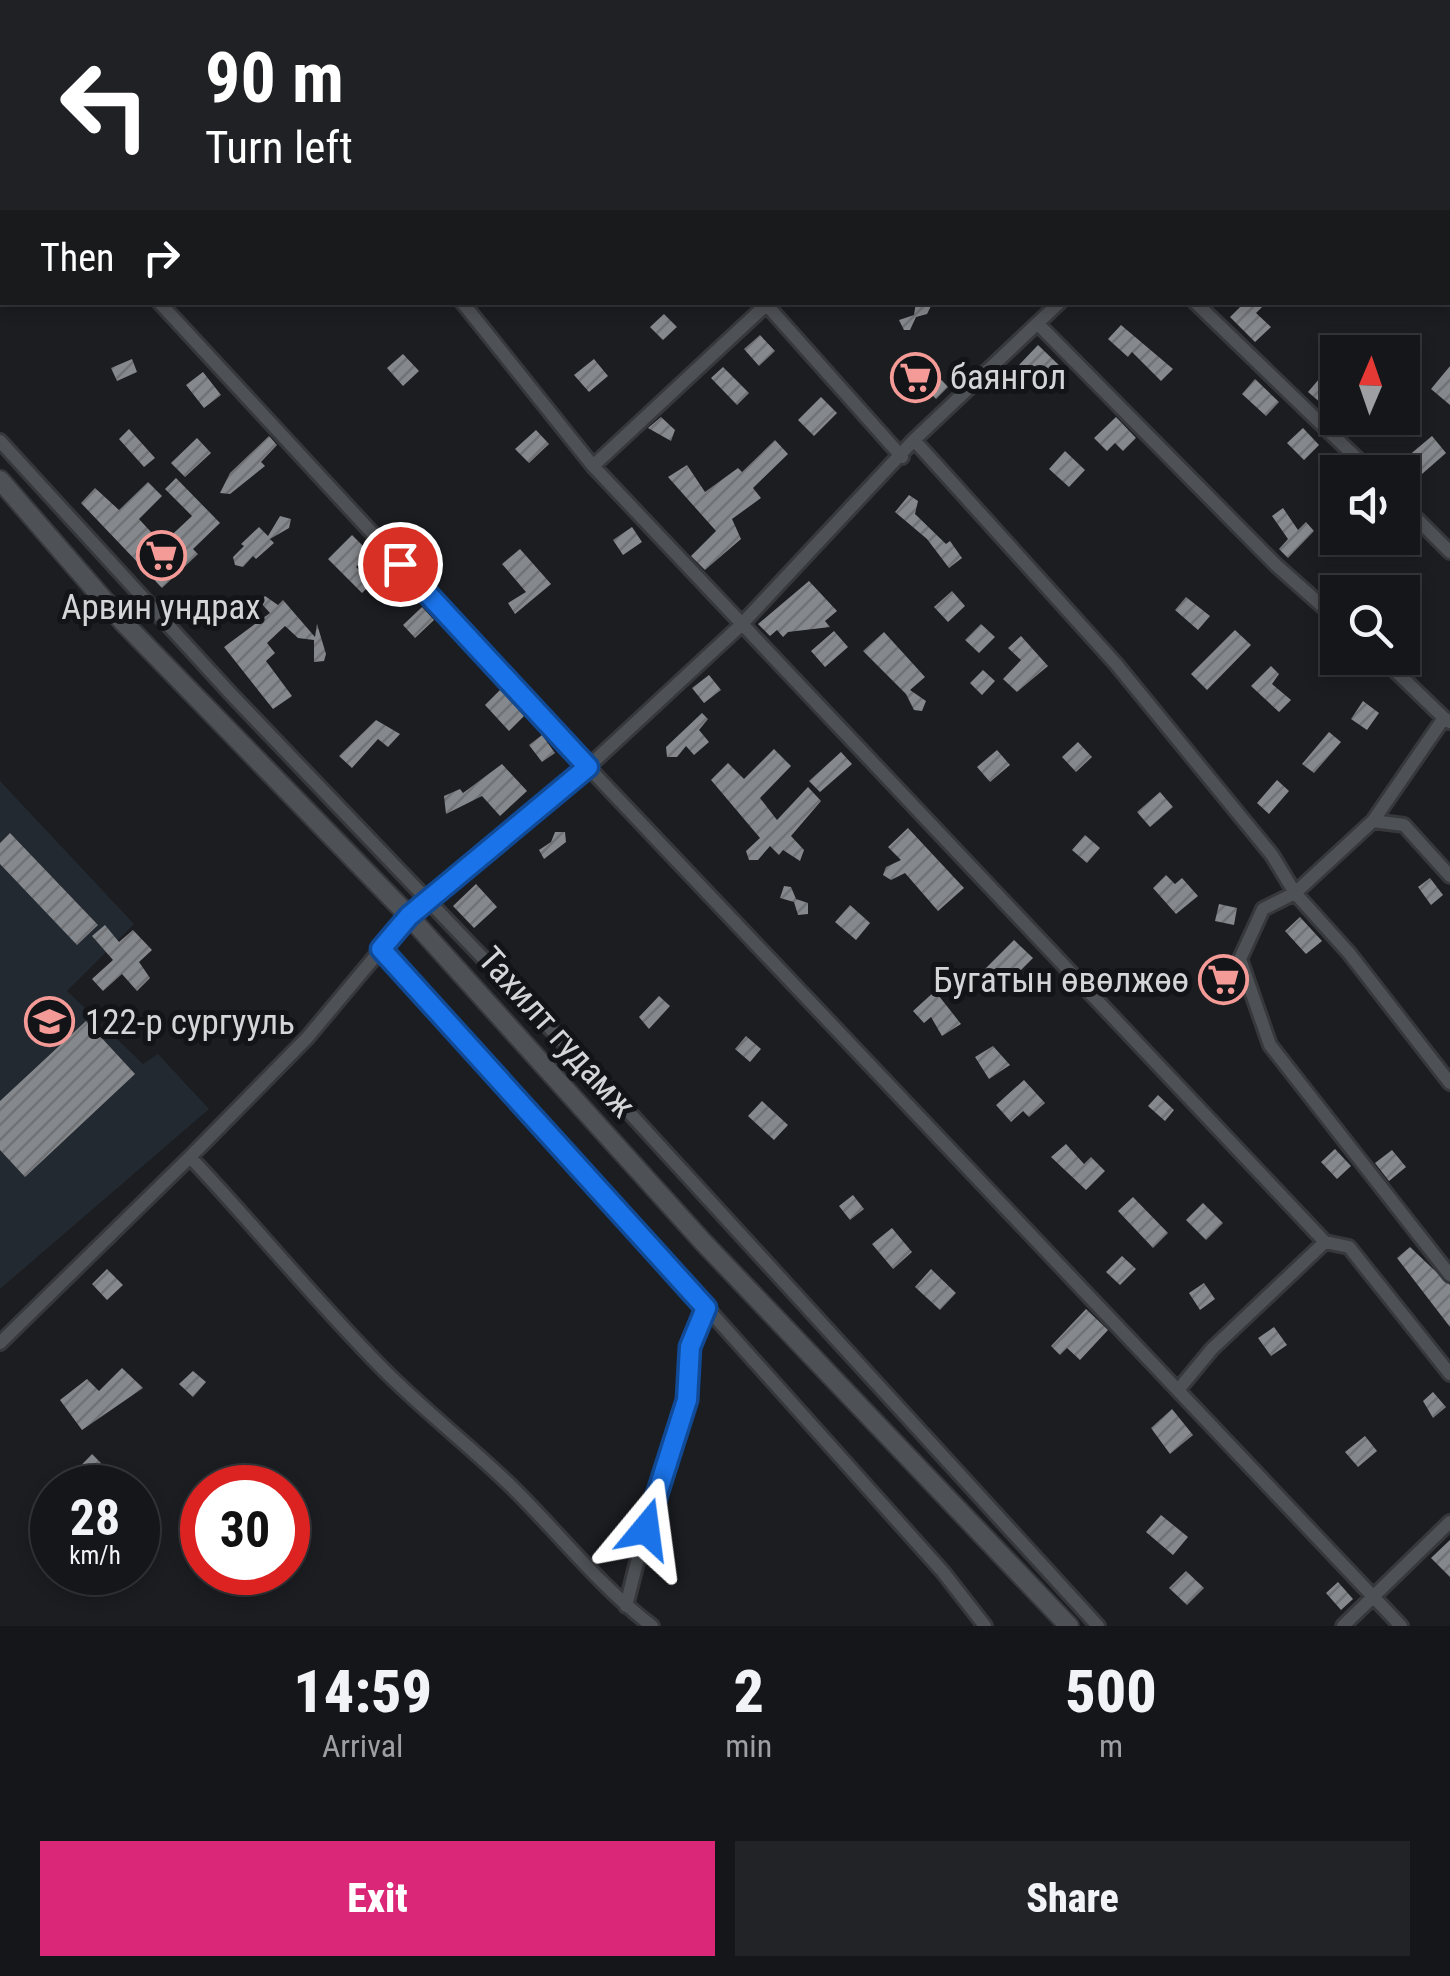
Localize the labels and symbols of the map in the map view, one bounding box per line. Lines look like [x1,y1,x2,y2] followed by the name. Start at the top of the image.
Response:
[1320,335,1420,435] north arrow
[889,351,941,403] supermarket icon: баянгол
[950,357,1066,398] place label: баянгол
[358,522,443,607] pin
[135,529,187,581] supermarket icon: Арвин ундрах
[61,587,261,628] place label: Арвин ундрах
[469,939,644,1126] street label: Тахилт гудамж
[1198,954,1250,1006] supermarket icon: Бугатын өвөлжөө
[933,960,1189,1001] place label: Бугатын өвөлжөө
[24,996,76,1048] school or university icon: 122-р сургууль
[85,1002,295,1043] place label: 122-р сургууль
[180,1465,310,1595] speed limit sign: 30
[594,1477,698,1581] position arrow

